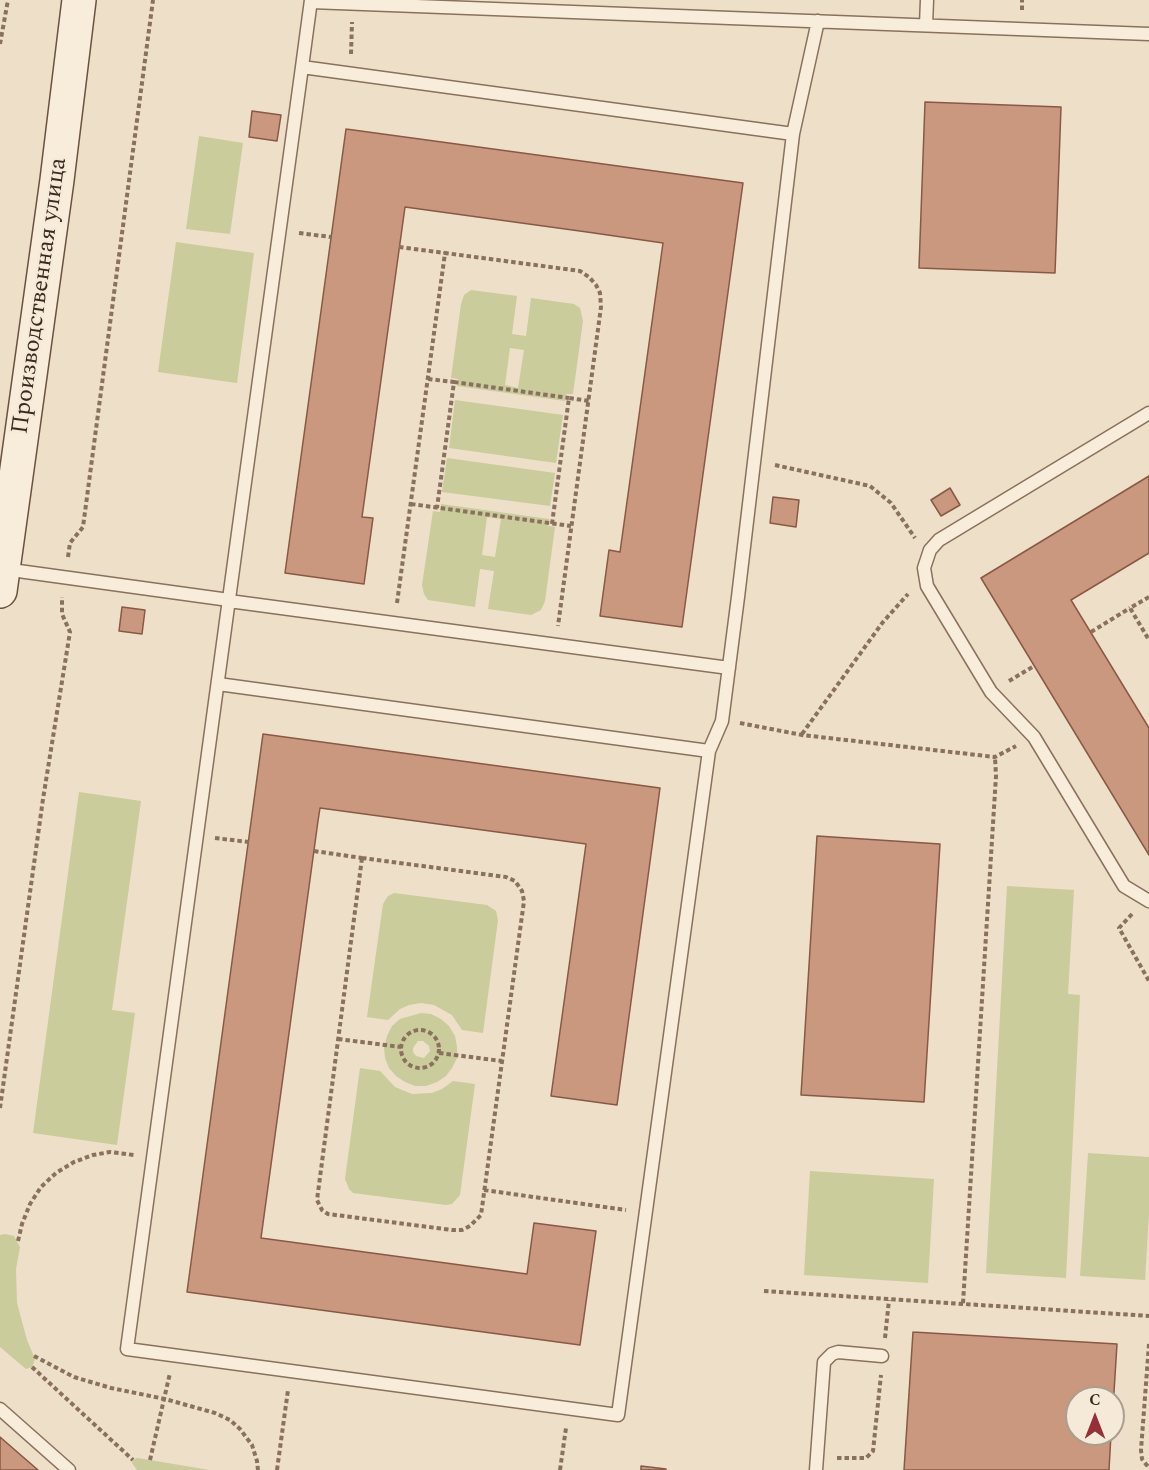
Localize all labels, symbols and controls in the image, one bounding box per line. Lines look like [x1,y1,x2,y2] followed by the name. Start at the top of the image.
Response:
[7,156,75,436] street label: Производственная улица
[1065,1386,1125,1446] north arrow
[1089,1388,1101,1412] text: С

